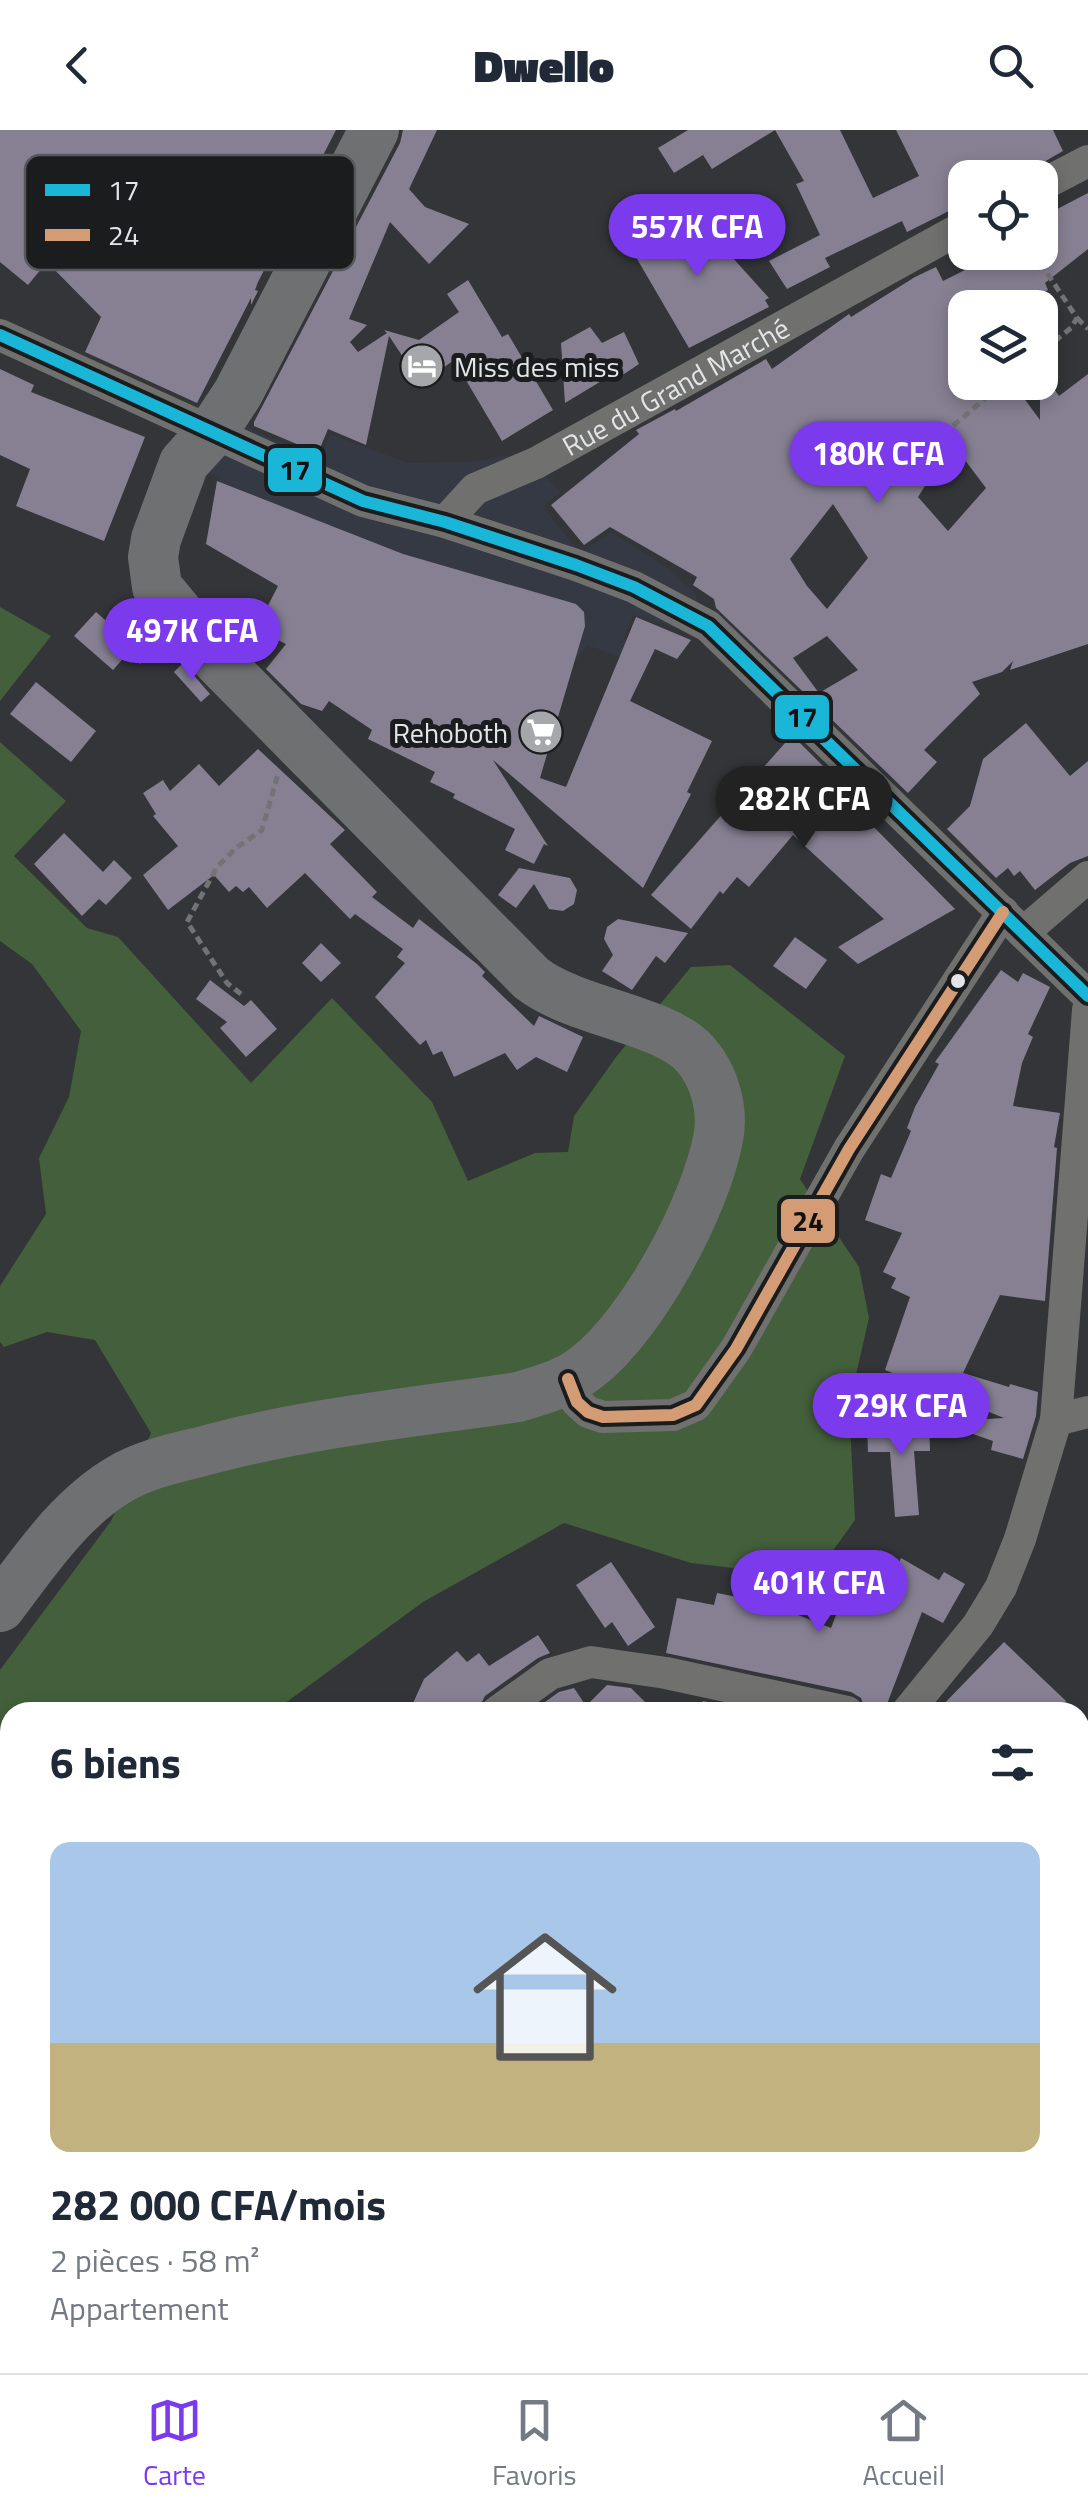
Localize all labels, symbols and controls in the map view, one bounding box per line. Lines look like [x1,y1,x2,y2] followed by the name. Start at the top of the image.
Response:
[474,31,614,99] text: Dwello
[50,38,105,93] icon: back
[983,38,1038,93] icon: search
[25,155,355,270] legend
[948,160,1058,400] map controls
[948,160,1058,270] button: locate
[108,168,139,211] text: 17
[594,194,800,279] pin: 557K CFA
[631,202,763,250] text: 557K CFA
[108,213,139,256] text: 24
[948,290,1058,400] button: layers
[554,306,797,466] street label: Rue du Grand Marché
[399,343,445,389] hotel icon: Miss des miss
[454,345,620,388] place label: Miss des miss
[775,421,981,506] pin: 180K CFA
[812,429,944,477] text: 180K CFA
[266,446,324,494] line badge: 17
[279,448,311,491] text: 17
[89,598,295,683] pin: 497K CFA
[126,606,258,654] text: 497K CFA
[773,693,831,741] line badge: 17
[786,695,818,738] text: 17
[518,709,564,755] supermarket icon: Rehoboth
[393,711,508,754] place label: Rehoboth
[701,766,907,851] pin: 282K CFA
[738,774,870,822] text: 282K CFA
[948,971,968,991] unlabelled marker
[779,1197,837,1245] line badge: 24
[792,1199,824,1242] text: 24
[798,1373,1004,1458] pin: 729K CFA
[835,1381,967,1429] text: 729K CFA
[716,1550,922,1635] pin: 401K CFA
[753,1558,885,1606] text: 401K CFA
[50,1730,181,1794] text: 6 biens
[985,1735,1040,1790] icon: filters
[455,1907,635,2087] icon: home
[50,2172,386,2236] text: 282 000 CFA/mois
[50,2236,259,2284] text: 2 pièces · 58 m²
[50,2284,229,2332] text: Appartement
[143,2393,206,2496] tab: Carte
[492,2393,577,2496] tab: Favoris
[863,2393,945,2496] tab: Accueil

